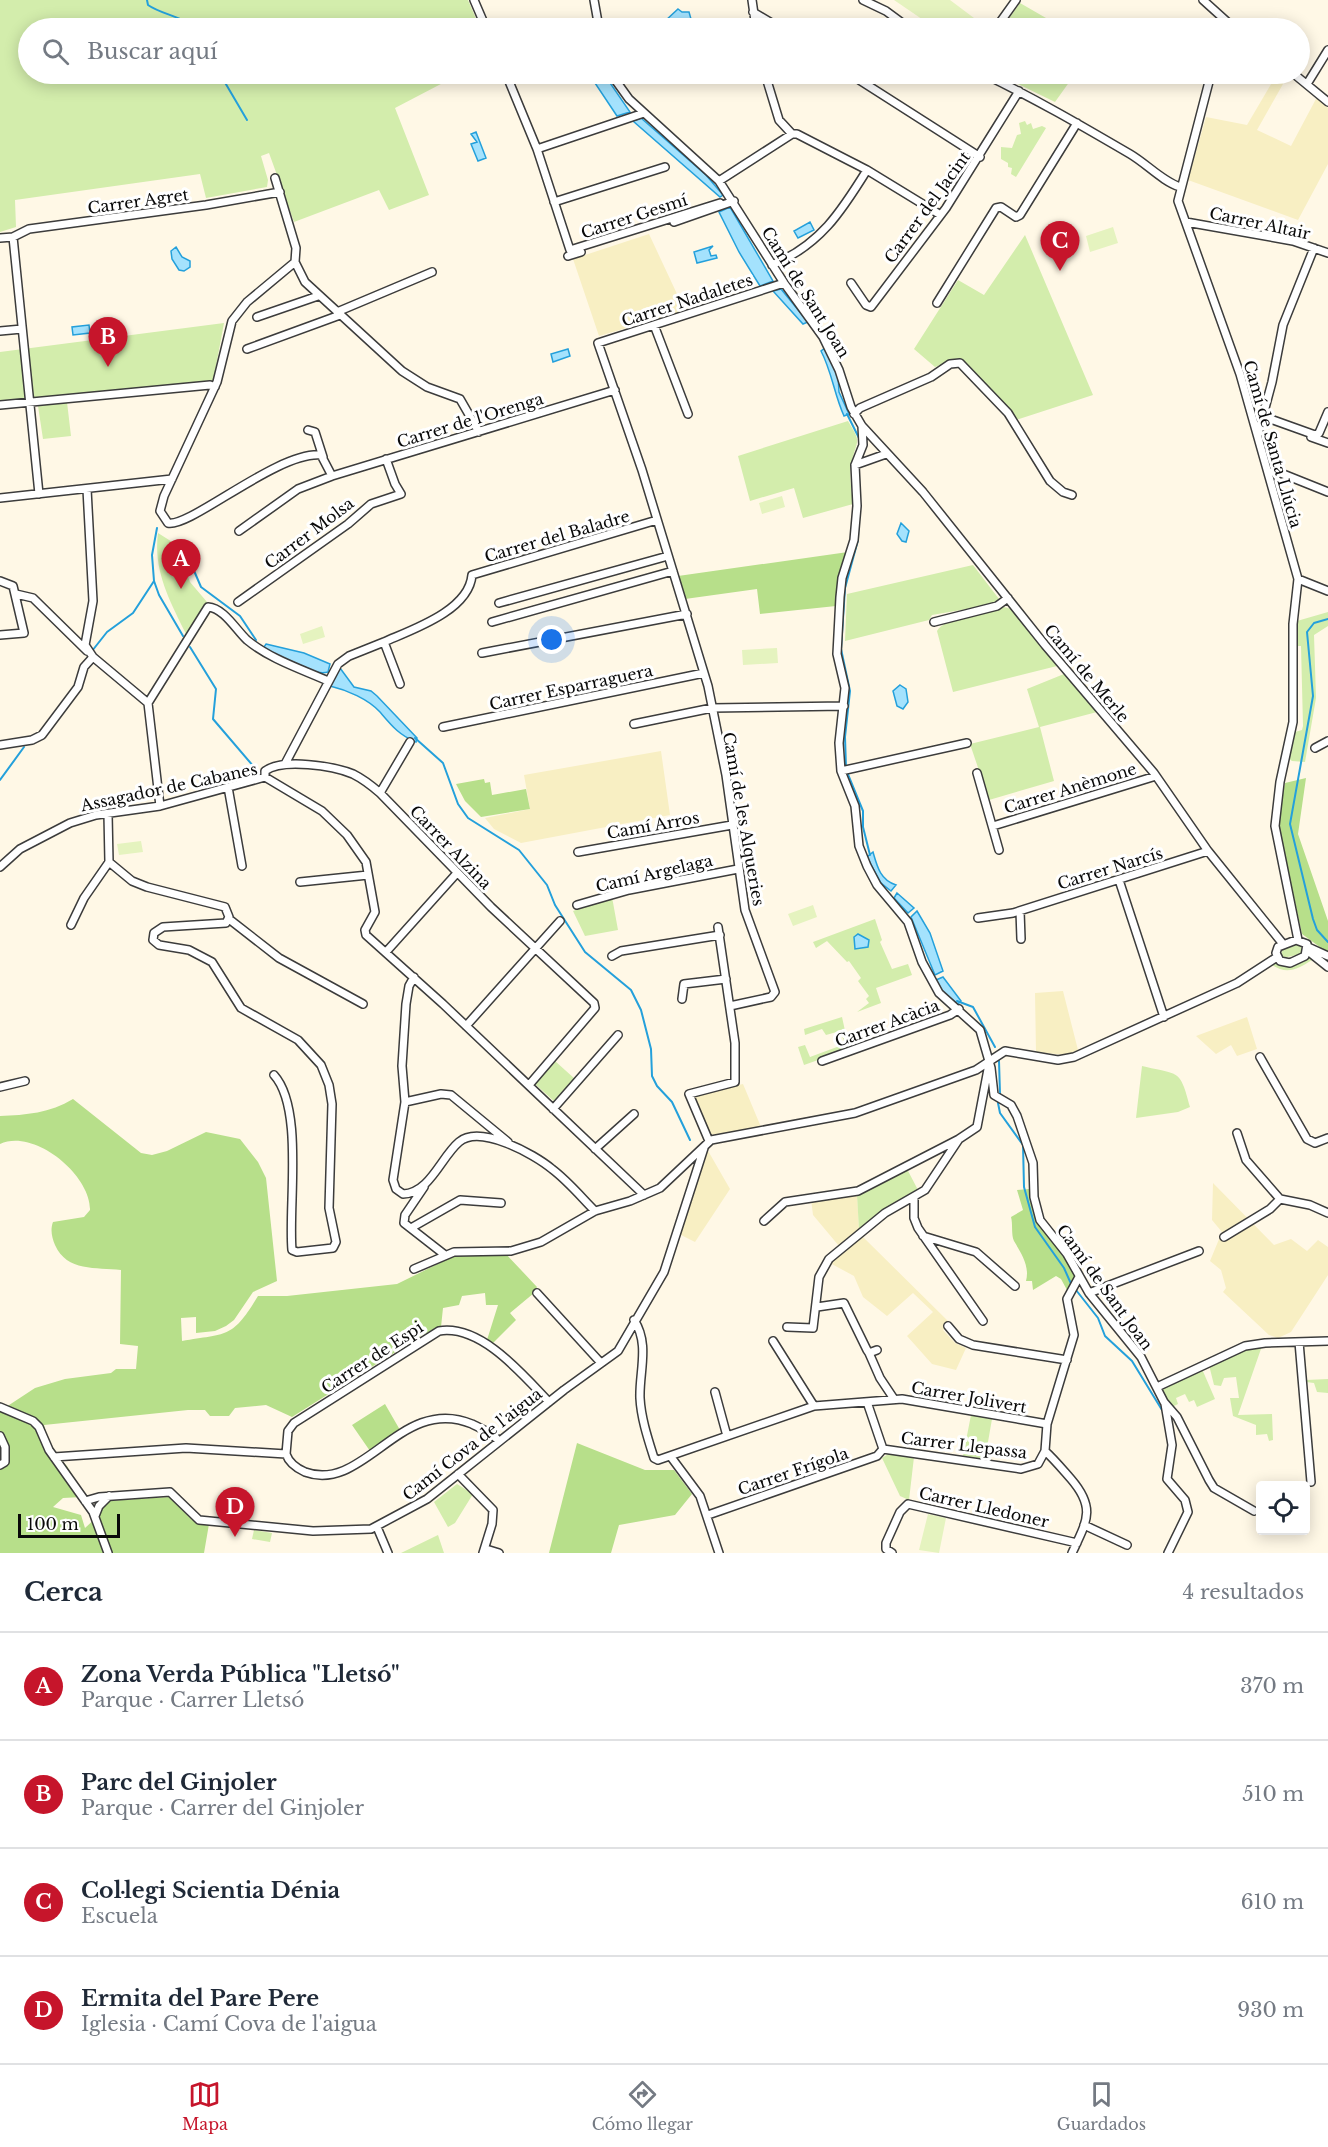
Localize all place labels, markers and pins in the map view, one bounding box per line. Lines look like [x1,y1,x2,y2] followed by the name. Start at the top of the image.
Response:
[1040,222,1080,271] pin: C
[88,318,128,367] pin: B
[162,540,201,589] pin: A
[216,1488,254,1537] pin: D

